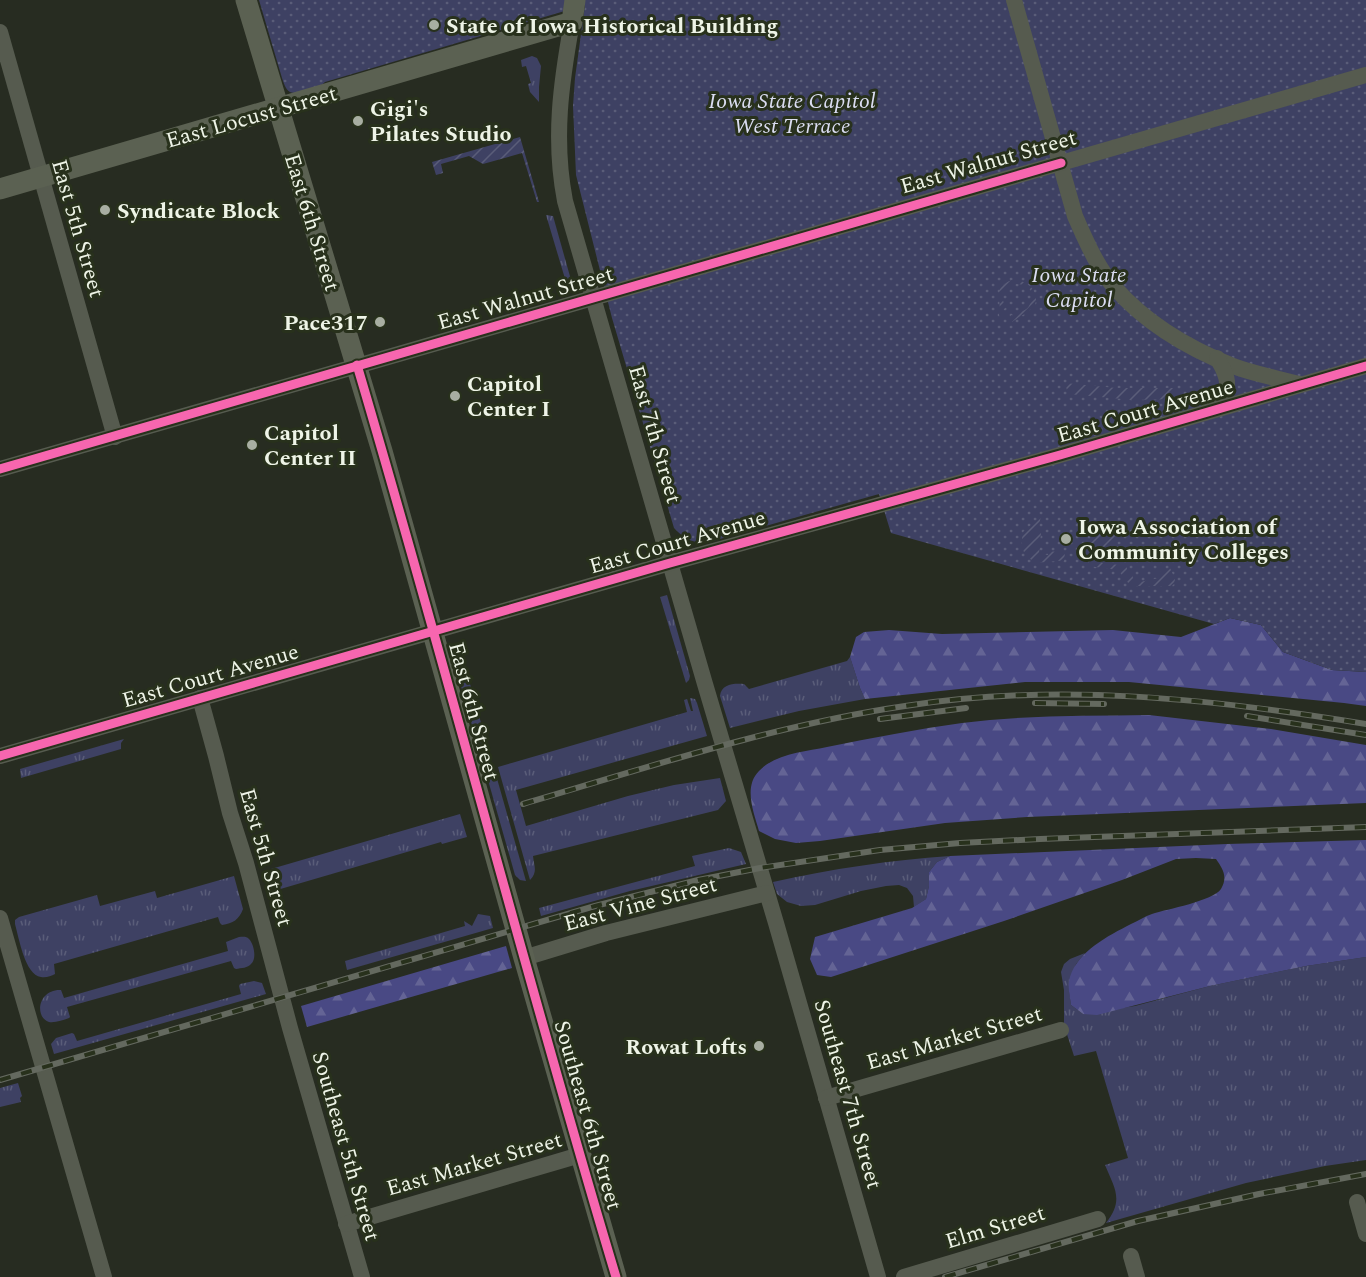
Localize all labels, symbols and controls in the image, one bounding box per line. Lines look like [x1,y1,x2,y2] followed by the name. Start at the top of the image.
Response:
[446,10,778,43] place label: State of Iowa Historical Building
[427,18,441,32] marker: State of Iowa Historical Building
[162,77,341,158] street label: East Locust Street
[708,85,876,143] park label: Iowa State Capitol West Terrace
[370,93,512,151] place label: Gigi's Pilates Studio
[351,114,365,128] marker: Gigi's Pilates Studio
[896,121,1081,203] street label: East Walnut Street
[275,149,348,296] street label: East 6th Street
[42,155,113,302] street label: East 5th Street
[117,195,281,228] place label: Syndicate Block
[98,203,112,217] marker: Syndicate Block
[433,257,618,339] street label: East Walnut Street
[1032,259,1126,317] park label: Iowa State Capitol
[283,307,368,340] place label: Pace317
[373,315,387,329] marker: Pace317
[619,361,690,508] street label: East 7th Street
[467,368,550,426] place label: Capitol Center I
[1053,370,1238,452] street label: East Court Avenue
[448,389,462,403] marker: Capitol Center I
[264,417,356,475] place label: Capitol Center II
[245,438,259,452] marker: Capitol Center II
[585,501,770,583] street label: East Court Avenue
[1078,511,1289,569] place label: Iowa Association of Community Colleges
[1059,532,1073,546] marker: Iowa Association of Community Colleges
[118,635,303,717] street label: East Court Avenue
[439,638,508,785] street label: East 6th Street
[230,784,301,931] street label: East 5th Street
[560,868,721,941] street label: East Vine Street
[805,996,890,1193] street label: Southeast 7th Street
[863,997,1047,1079] street label: East Market Street
[545,1017,630,1214] street label: Southeast 6th Street
[625,1031,747,1064] place label: Rowat Lofts
[752,1039,766,1053] marker: Rowat Lofts
[303,1048,388,1245] street label: Southeast 5th Street
[383,1123,567,1205] street label: East Market Street
[941,1197,1050,1258] street label: Elm Street

